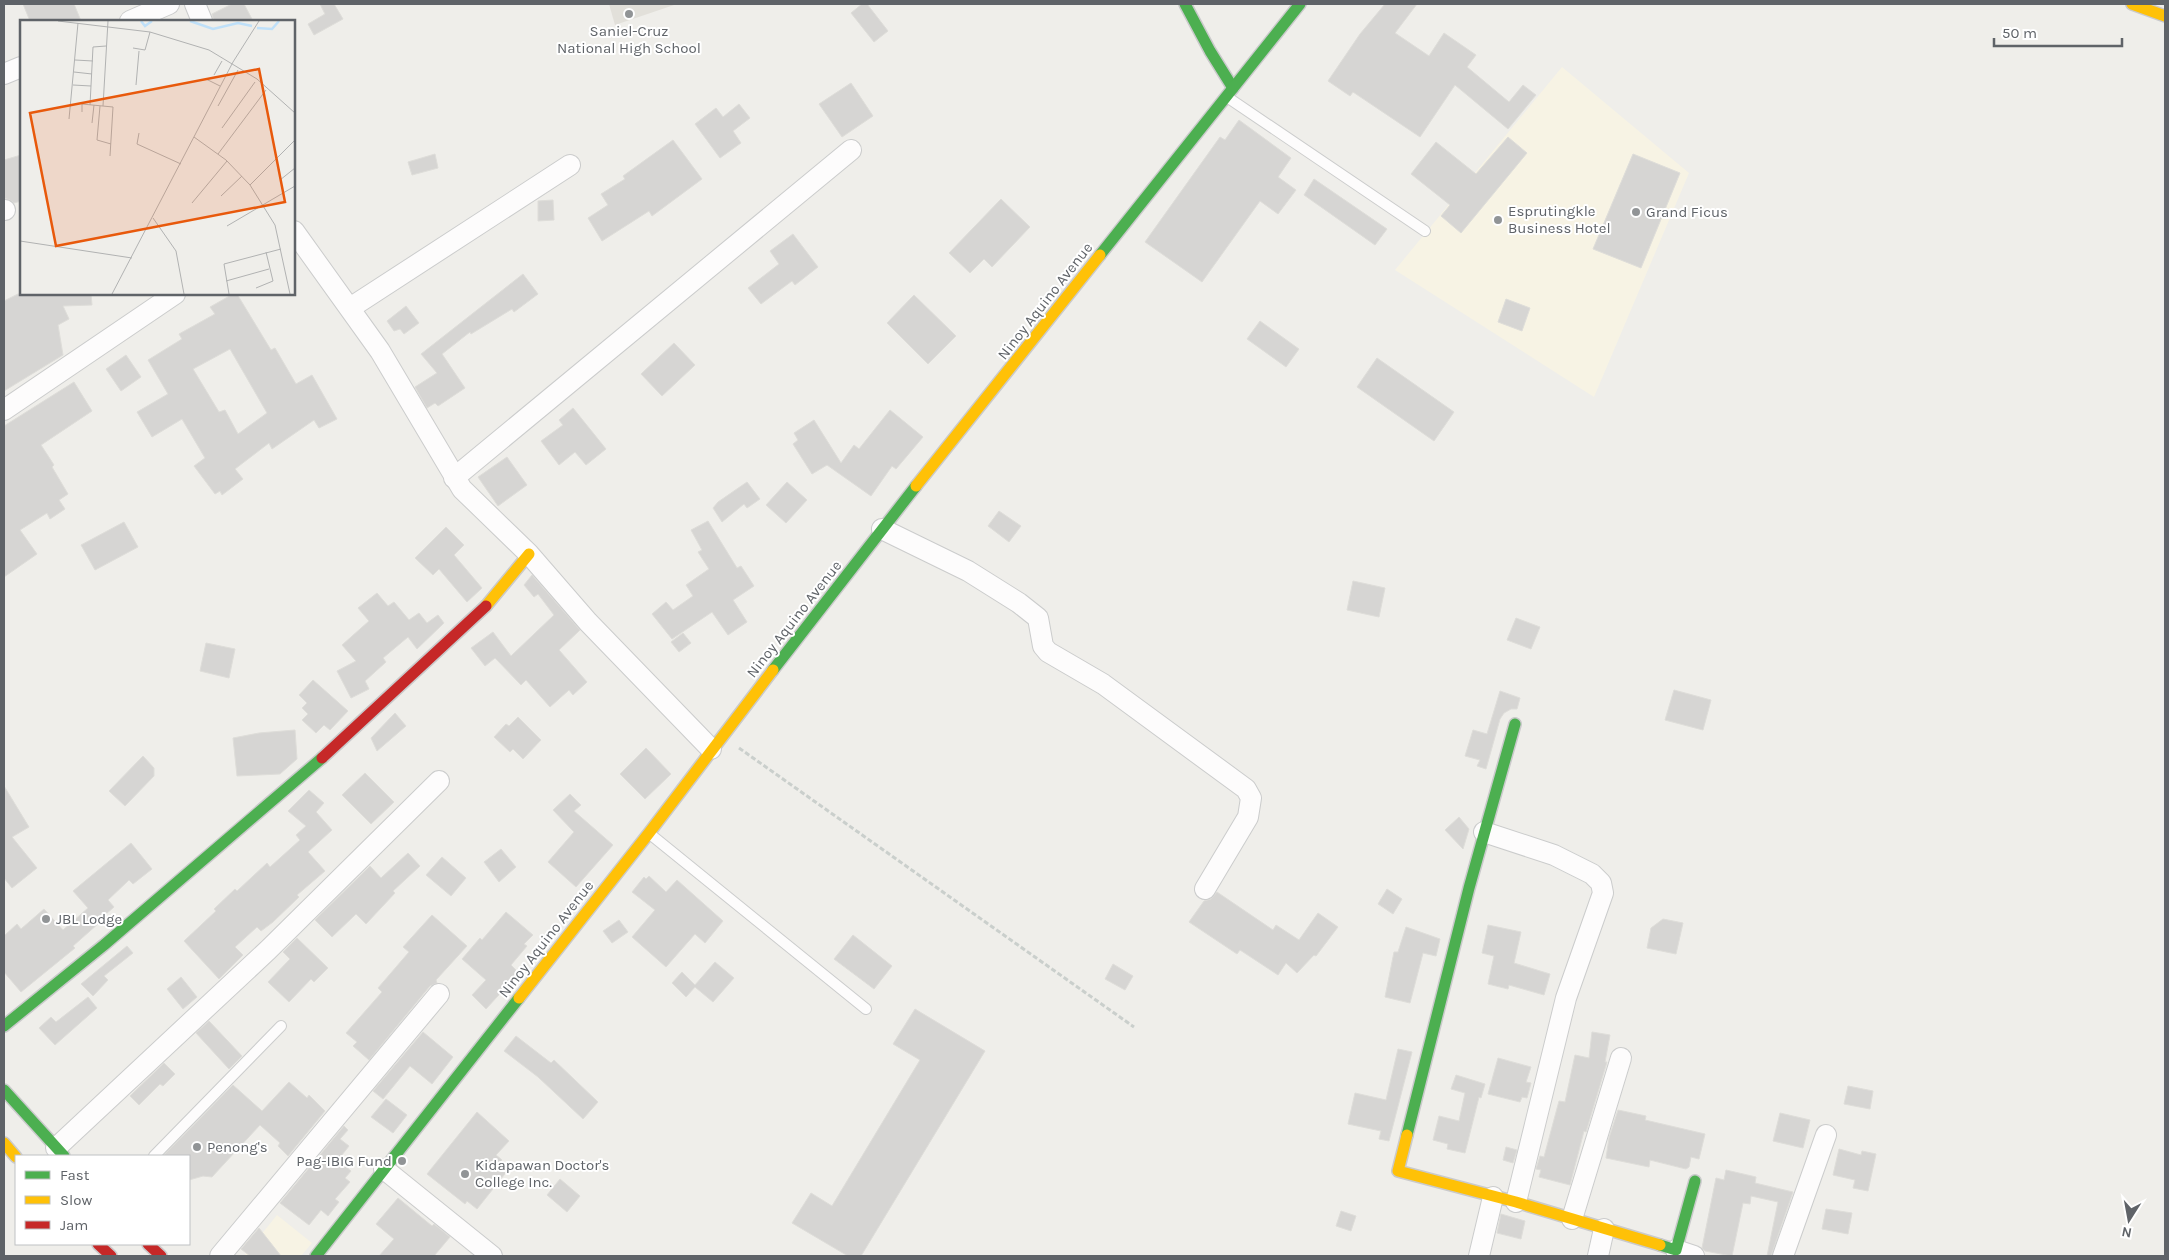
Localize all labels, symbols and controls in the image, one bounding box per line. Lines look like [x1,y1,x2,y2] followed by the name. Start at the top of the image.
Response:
[623,8,635,20] marker: Saniel-Cruz National High School
[1994,15,2122,47] scale bar
[20,20,295,295] inset map
[557,22,701,57] place label: Saniel-Cruz National High School
[2002,24,2037,42] text: 50 m
[1508,202,1611,237] place label: Esprutingkle Business Hotel
[1646,203,1728,221] place label: Grand Ficus
[1630,206,1642,218] marker: Grand Ficus
[1492,214,1504,226] marker: Esprutingkle Business Hotel
[994,239,1096,363] street label: Ninoy Aquino Avenue
[743,557,845,681] street label: Ninoy Aquino Avenue
[495,877,597,1001] street label: Ninoy Aquino Avenue
[56,910,122,928] place label: JBL Lodge
[40,913,52,925] marker: JBL Lodge
[207,1138,268,1156] place label: Penong's
[191,1141,203,1153] marker: Penong's
[296,1152,392,1170] place label: Pag-IBIG Fund
[15,1155,190,1245] legend
[396,1155,408,1167] marker: Pag-IBIG Fund
[475,1156,610,1191] place label: Kidapawan Doctor's College Inc.
[60,1166,90,1184] text: Fast
[459,1168,471,1180] marker: Kidapawan Doctor's College Inc.
[60,1191,92,1209] text: Slow
[2104,1195,2154,1245] north arrow
[60,1216,88,1234] text: Jam
[2120,1223,2133,1242] text: N

